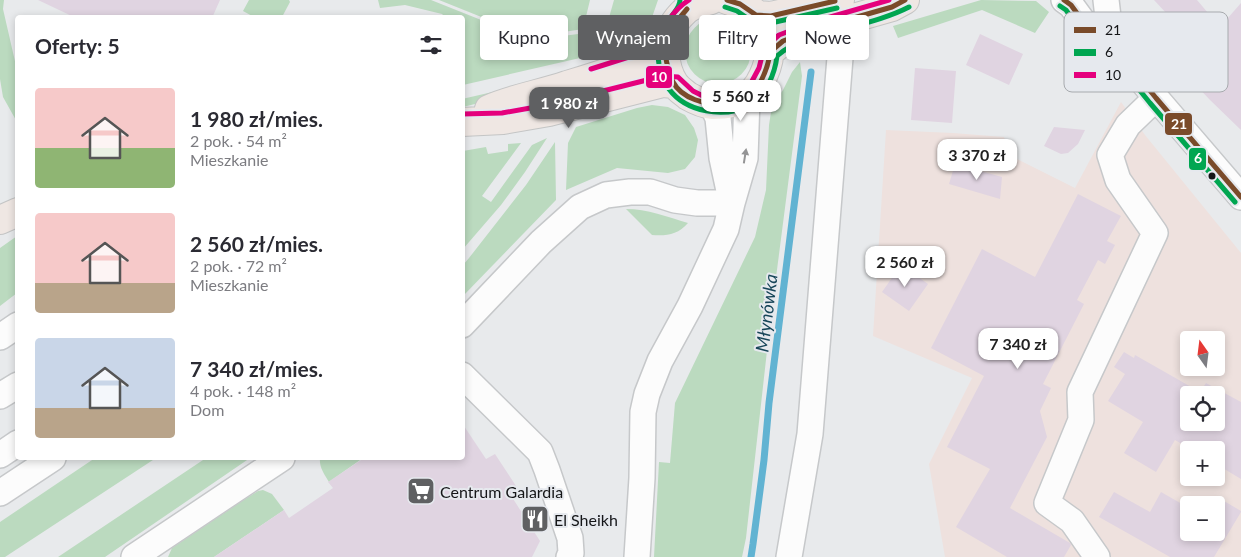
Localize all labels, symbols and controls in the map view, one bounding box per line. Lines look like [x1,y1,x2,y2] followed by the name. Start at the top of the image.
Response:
[1064,12,1228,92] legend
[480,15,568,60] chip: Kupno
[578,15,689,60] chip: Wynajem
[699,15,776,60] chip: Filtry
[786,15,869,60] chip: Nowe
[1105,21,1121,38] text: 21
[417,31,445,59] icon: filters
[35,33,120,58] text: Oferty: 5
[1105,43,1113,60] text: 6
[645,65,673,89] line badge: 10
[1105,66,1121,83] text: 10
[651,68,667,85] text: 10
[689,80,793,122] pin: 5 560 zł
[517,86,621,129] pin: 1 980 zł
[712,86,770,105] text: 5 560 zł
[540,93,598,112] text: 1 980 zł
[190,106,323,131] text: 1 980 zł/mies.
[75,108,135,168] icon: home
[1164,112,1193,136] line badge: 21
[1171,115,1187,132] text: 21
[190,131,287,150] text: 2 pok. · 54 m²
[925,138,1029,181] pin: 3 370 zł
[948,145,1006,164] text: 3 370 zł
[741,147,749,163] one-way arrow
[1188,147,1207,171] line badge: 6
[1194,149,1202,166] text: 6
[190,150,268,169] text: Mieszkanie
[1207,171,1217,181] unlabelled marker
[190,231,323,256] text: 2 560 zł/mies.
[75,233,135,293] icon: home
[853,246,957,288] pin: 2 560 zł
[876,252,934,271] text: 2 560 zł
[190,256,287,275] text: 2 pok. · 72 m²
[750,273,782,353] water label: Młynówka
[190,275,268,294] text: Mieszkanie
[966,328,1070,370] pin: 7 340 zł
[1180,331,1225,376] north arrow
[1180,331,1225,541] map controls
[989,334,1047,353] text: 7 340 zł
[190,356,323,381] text: 7 340 zł/mies.
[75,358,135,418] icon: home
[190,381,296,400] text: 4 pok. · 148 m²
[1180,386,1225,431] button: locate
[190,400,224,419] text: Dom
[1180,441,1225,486] button: +
[406,476,436,506] supermarket icon: Centrum Galardia
[440,482,563,501] place label: Centrum Galardia
[1180,496,1225,541] button: −
[520,504,550,534] restaurant icon: El Sheikh
[554,510,618,529] place label: El Sheikh

